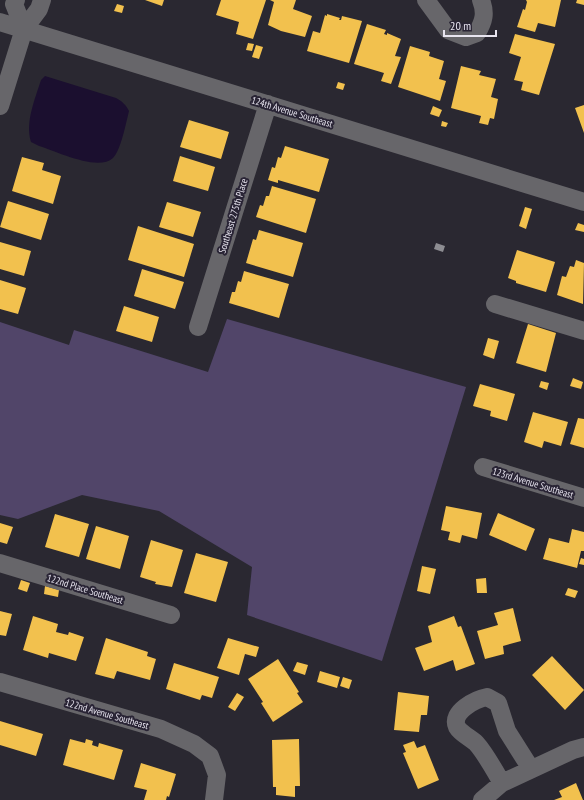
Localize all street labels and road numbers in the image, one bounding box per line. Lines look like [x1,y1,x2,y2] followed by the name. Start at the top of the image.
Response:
[250,93,334,131] street label: 124th Avenue Southeast
[215,177,251,255] street label: Southeast 275th Place
[491,464,575,502] street label: 123rd Avenue Southeast
[45,571,125,607] street label: 122nd Place Southeast
[64,696,150,732] street label: 122nd Avenue Southeast

